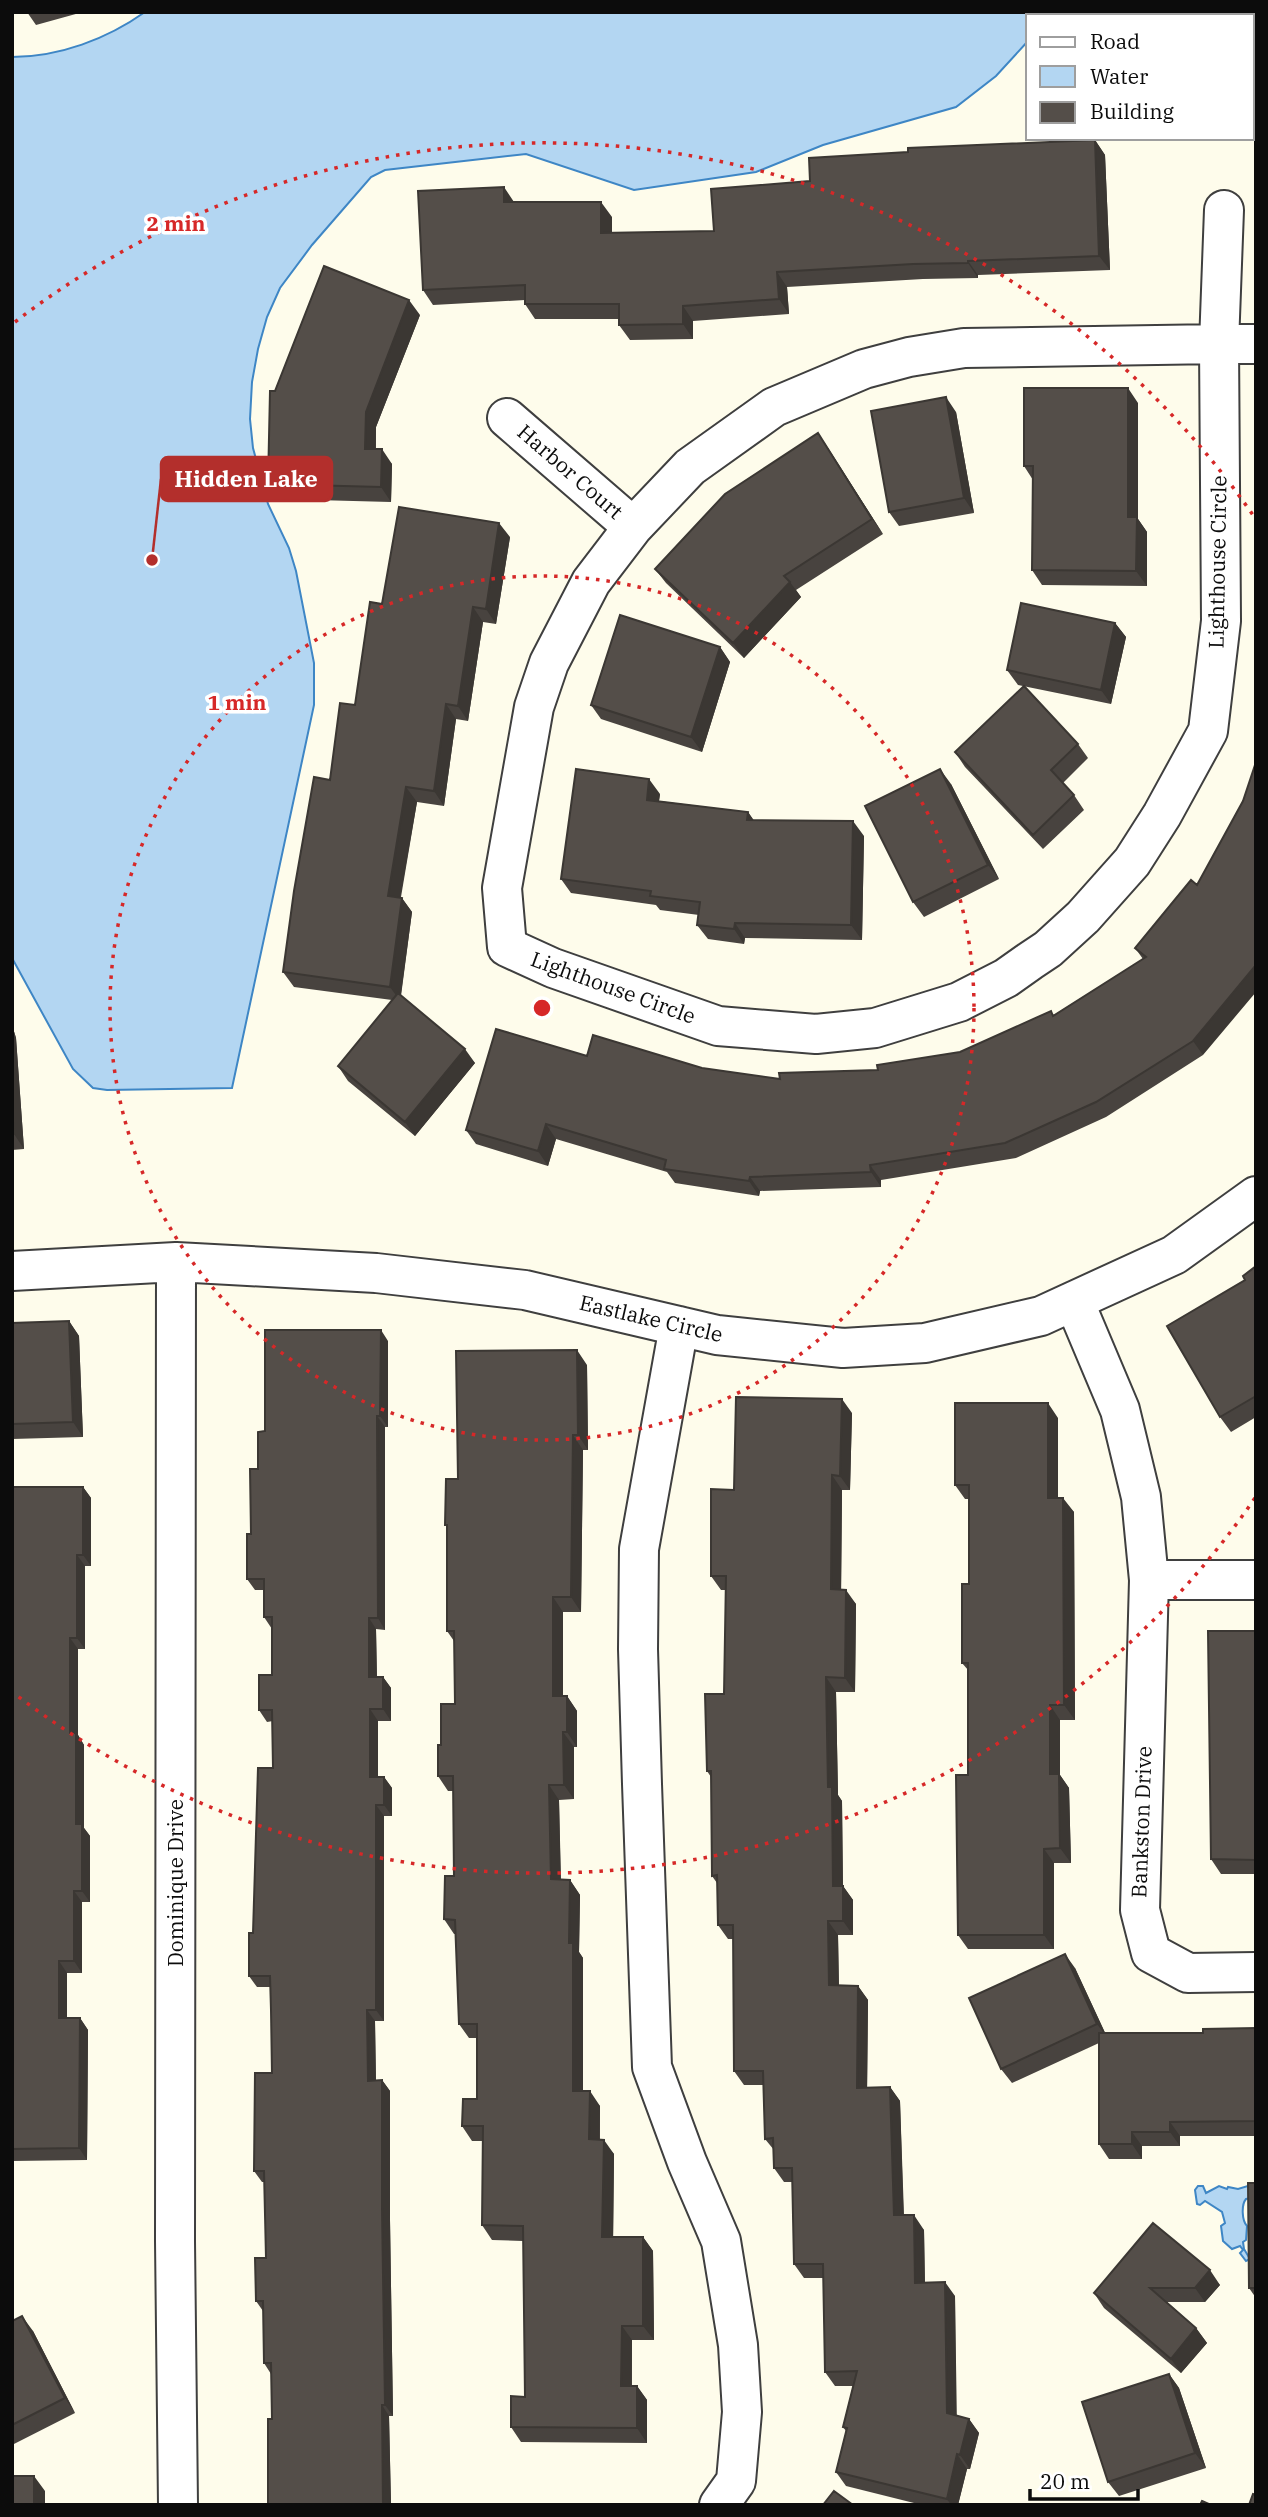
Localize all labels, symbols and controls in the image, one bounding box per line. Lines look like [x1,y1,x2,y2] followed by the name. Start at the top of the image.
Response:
[1026,14,1254,140] legend
[1090,27,1140,55] text: Road
[1090,62,1149,90] text: Water
[1090,97,1175,125] text: Building
[147,209,205,237] text: 2 min
[512,418,629,525] street label: Harbor Court
[161,457,332,501] callout: Hidden Lake
[174,463,318,493] text: Hidden Lake
[1201,475,1233,649] street label: Lighthouse Circle
[208,688,266,716] text: 1 min
[527,944,700,1030] street label: Lighthouse Circle
[530,996,554,1020] centre of rings
[577,1288,726,1348] street label: Eastlake Circle
[1124,1746,1158,1898] street label: Bankston Drive
[161,1799,189,1967] street label: Dominique Drive
[1030,2458,1138,2502] scale bar
[1040,2467,1090,2495] text: 20 m

